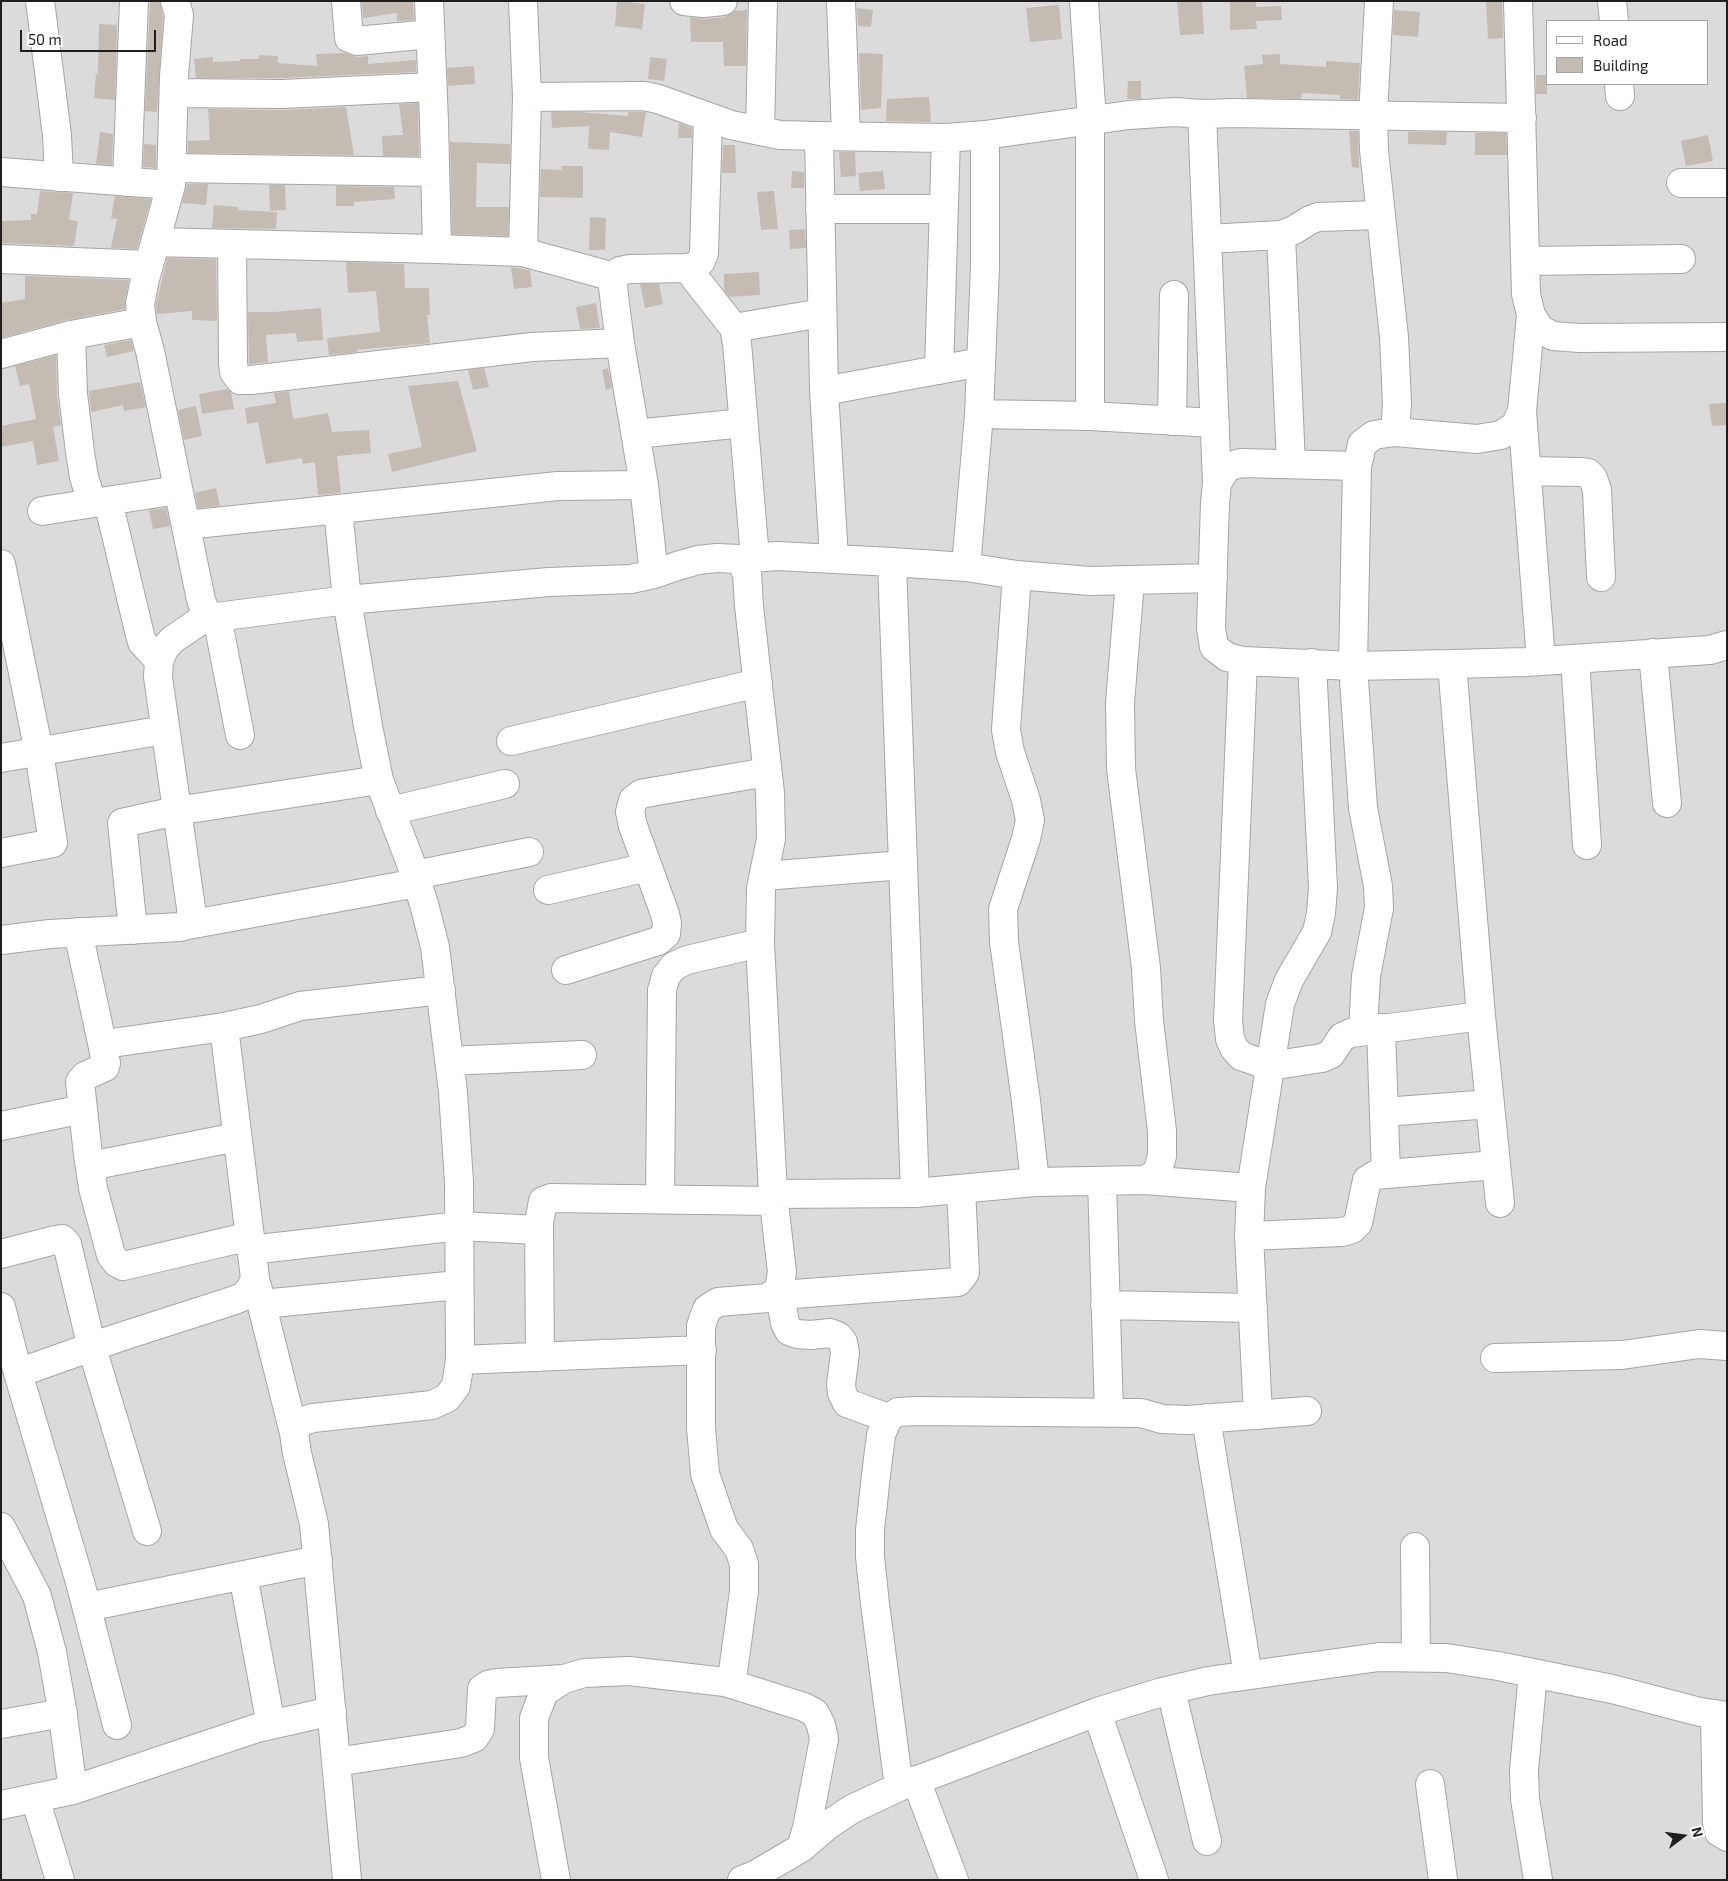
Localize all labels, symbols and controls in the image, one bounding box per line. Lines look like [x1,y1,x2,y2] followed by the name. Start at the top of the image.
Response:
[22,20,159,52] scale bar
[1546,20,1708,85] legend
[28,30,62,48] text: 50 m
[1593,31,1628,49] text: Road
[1593,56,1648,74] text: Building
[1658,1811,1708,1861] north arrow
[1688,1825,1707,1839] text: N

